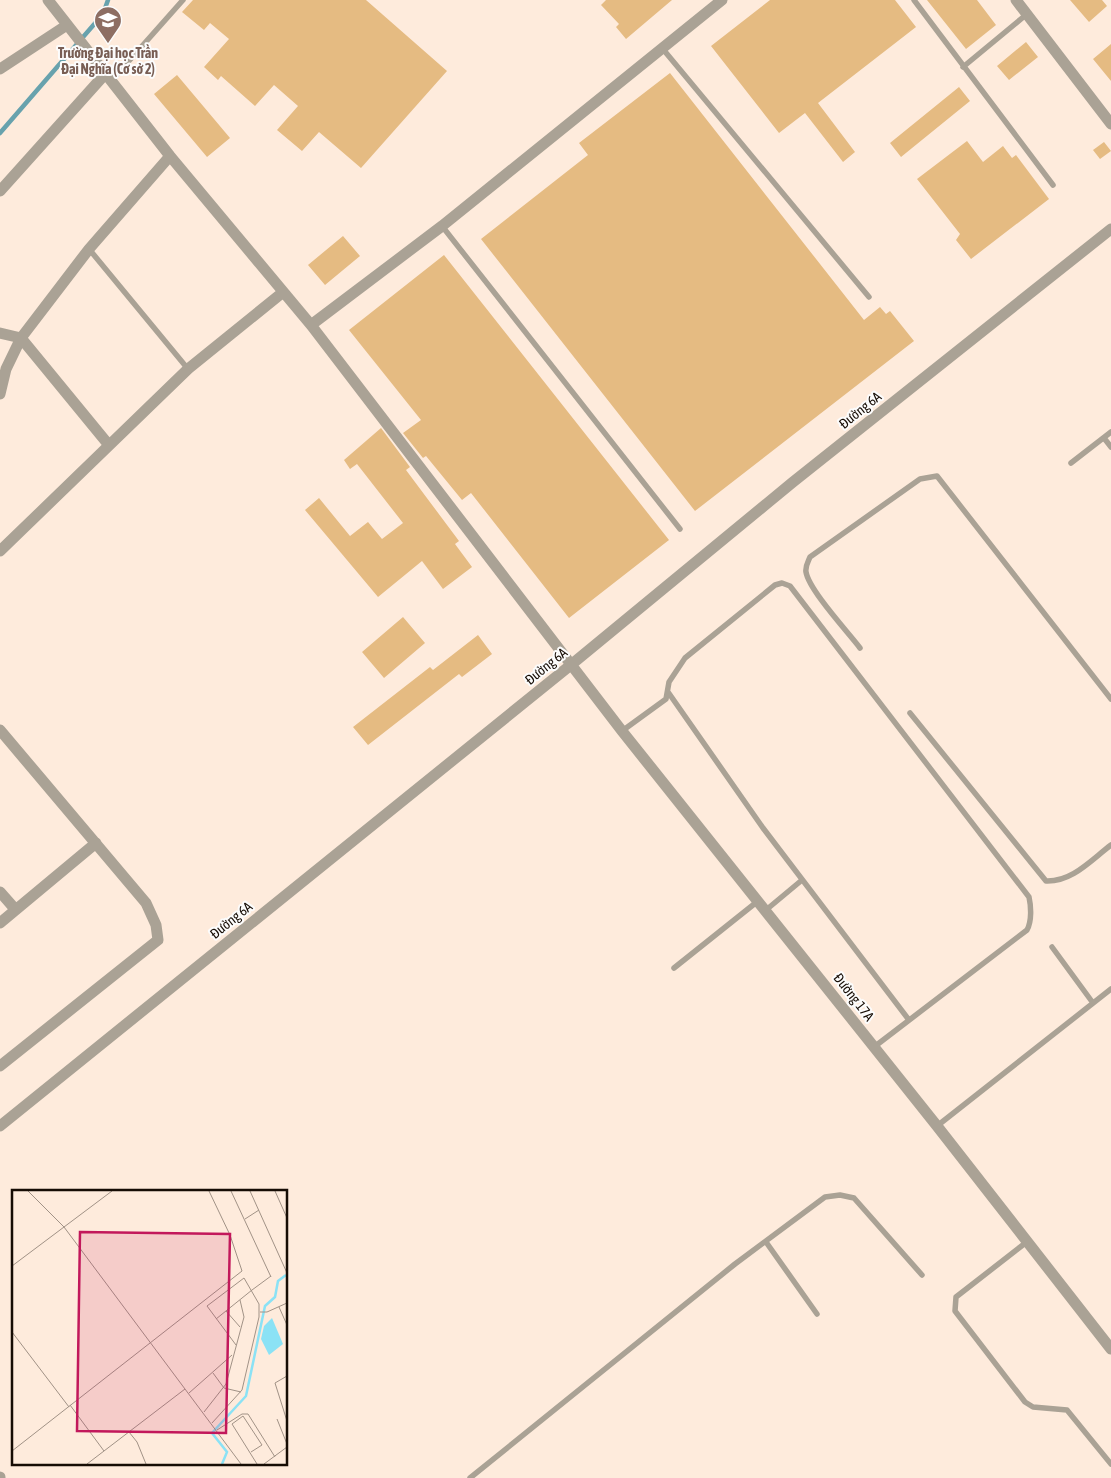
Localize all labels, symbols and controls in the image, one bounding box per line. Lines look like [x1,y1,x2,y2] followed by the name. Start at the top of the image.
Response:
[93,5,123,44] school or university icon: Trường Đại học Trần Đại Nghĩa (Cơ sở 2)
[58,44,158,77] place label: Trường Đại học Trần Đại Nghĩa (Cơ sở 2)
[836,388,884,432] street label: Đường 6A
[522,644,570,688] street label: Đường 6A
[207,898,255,942] street label: Đường 6A
[830,970,878,1024] street label: Đường 17A
[12,1190,288,1466] inset map

